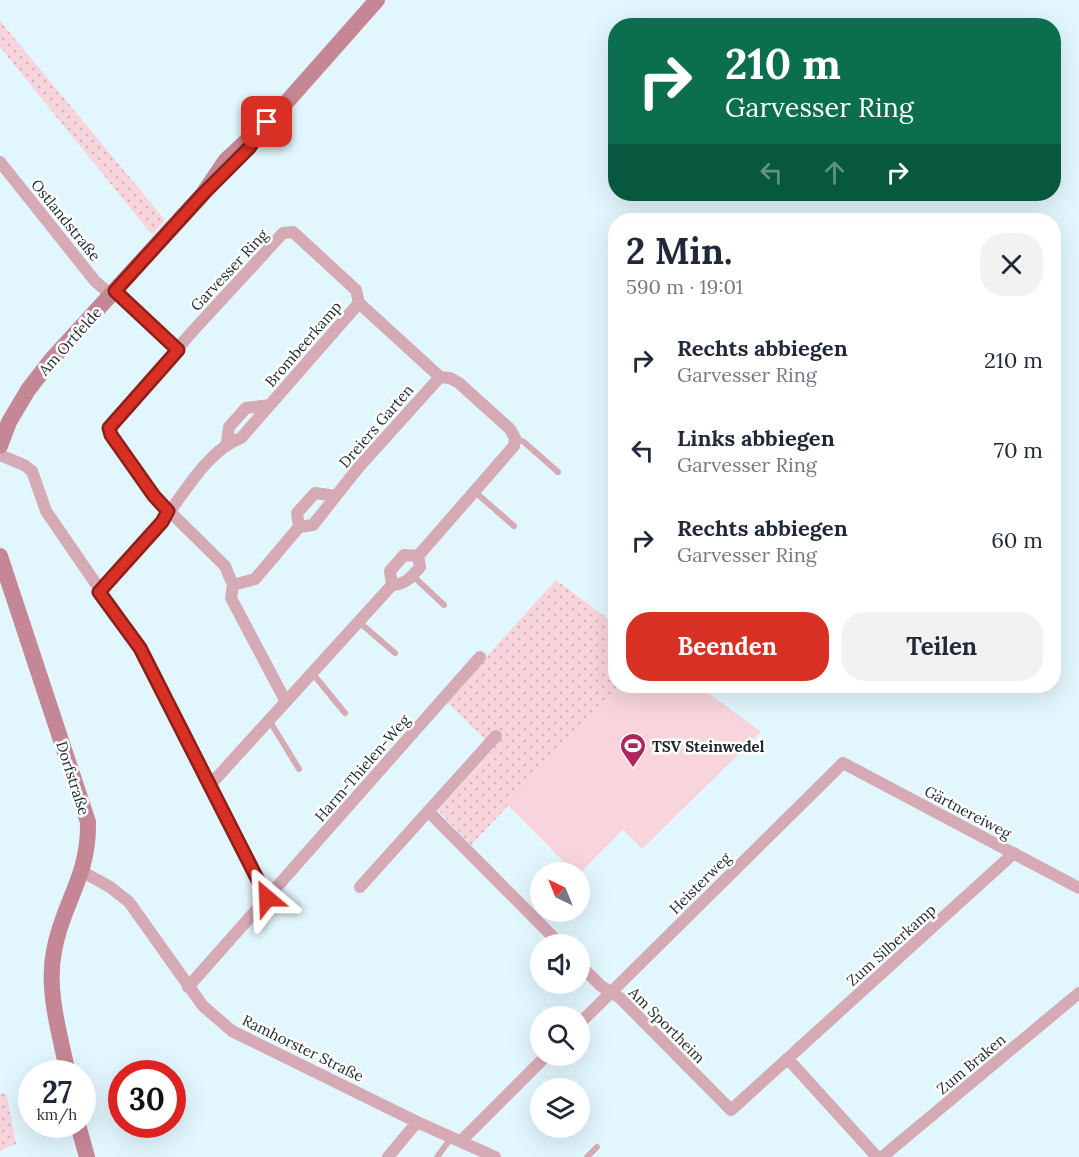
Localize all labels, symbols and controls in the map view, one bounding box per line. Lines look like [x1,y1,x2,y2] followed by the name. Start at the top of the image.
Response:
[725,37,841,91] text: 210 m
[626,42,704,120] icon: right
[725,90,914,124] text: Garvesser Ring
[241,96,292,147] pin
[250,105,283,138] icon: arrive
[755,156,788,189] icon: left
[818,156,851,189] icon: ahead
[881,156,914,189] icon: right
[27,175,105,265] street label: Ostlandstraße
[186,225,272,315] street label: Garvesser Ring
[626,228,732,274] text: 2 Min.
[980,233,1043,296] button: close
[626,274,743,299] text: 590 m · 19:01
[261,297,345,391] street label: Brombeerkamp
[34,303,106,380] street label: Am Ortfelde
[677,334,848,362] text: Rechts abbiegen
[626,344,659,377] icon: right
[984,346,1043,374] text: 210 m
[677,362,817,387] text: Garvesser Ring
[335,380,417,472] street label: Dreiers Garten
[677,424,835,452] text: Links abbiegen
[626,434,659,467] icon: left
[994,436,1043,464] text: 70 m
[677,452,817,477] text: Garvesser Ring
[677,514,848,542] text: Rechts abbiegen
[626,524,659,557] icon: right
[991,526,1043,554] text: 60 m
[677,542,817,567] text: Garvesser Ring
[626,612,829,681] button: Beenden
[841,612,1043,681] button: Teilen
[310,710,414,825] street label: Harm-Thielen-Weg
[618,731,648,769] sports icon: TSV Steinwedel
[652,737,765,756] place label: TSV Steinwedel
[52,739,94,817] street label: Dorfstraße
[921,781,1015,843] street label: Gärtnereiweg
[665,848,735,918] street label: Heisterweg
[530,862,590,922] north arrow
[530,862,590,1138] map controls
[235,866,299,930] position arrow
[842,900,940,990] street label: Zum Silberkamp
[530,934,590,994] button: sound
[624,982,709,1067] street label: Am Sportheim
[530,1006,590,1066] button: search
[239,1010,367,1086] street label: Ramhorster Straße
[933,1030,1009,1098] street label: Zum Braken
[108,1060,186,1138] speed limit sign: 30
[42,1073,72,1111] text: 27
[530,1078,590,1138] button: layers
[37,1105,77,1124] text: km/h

